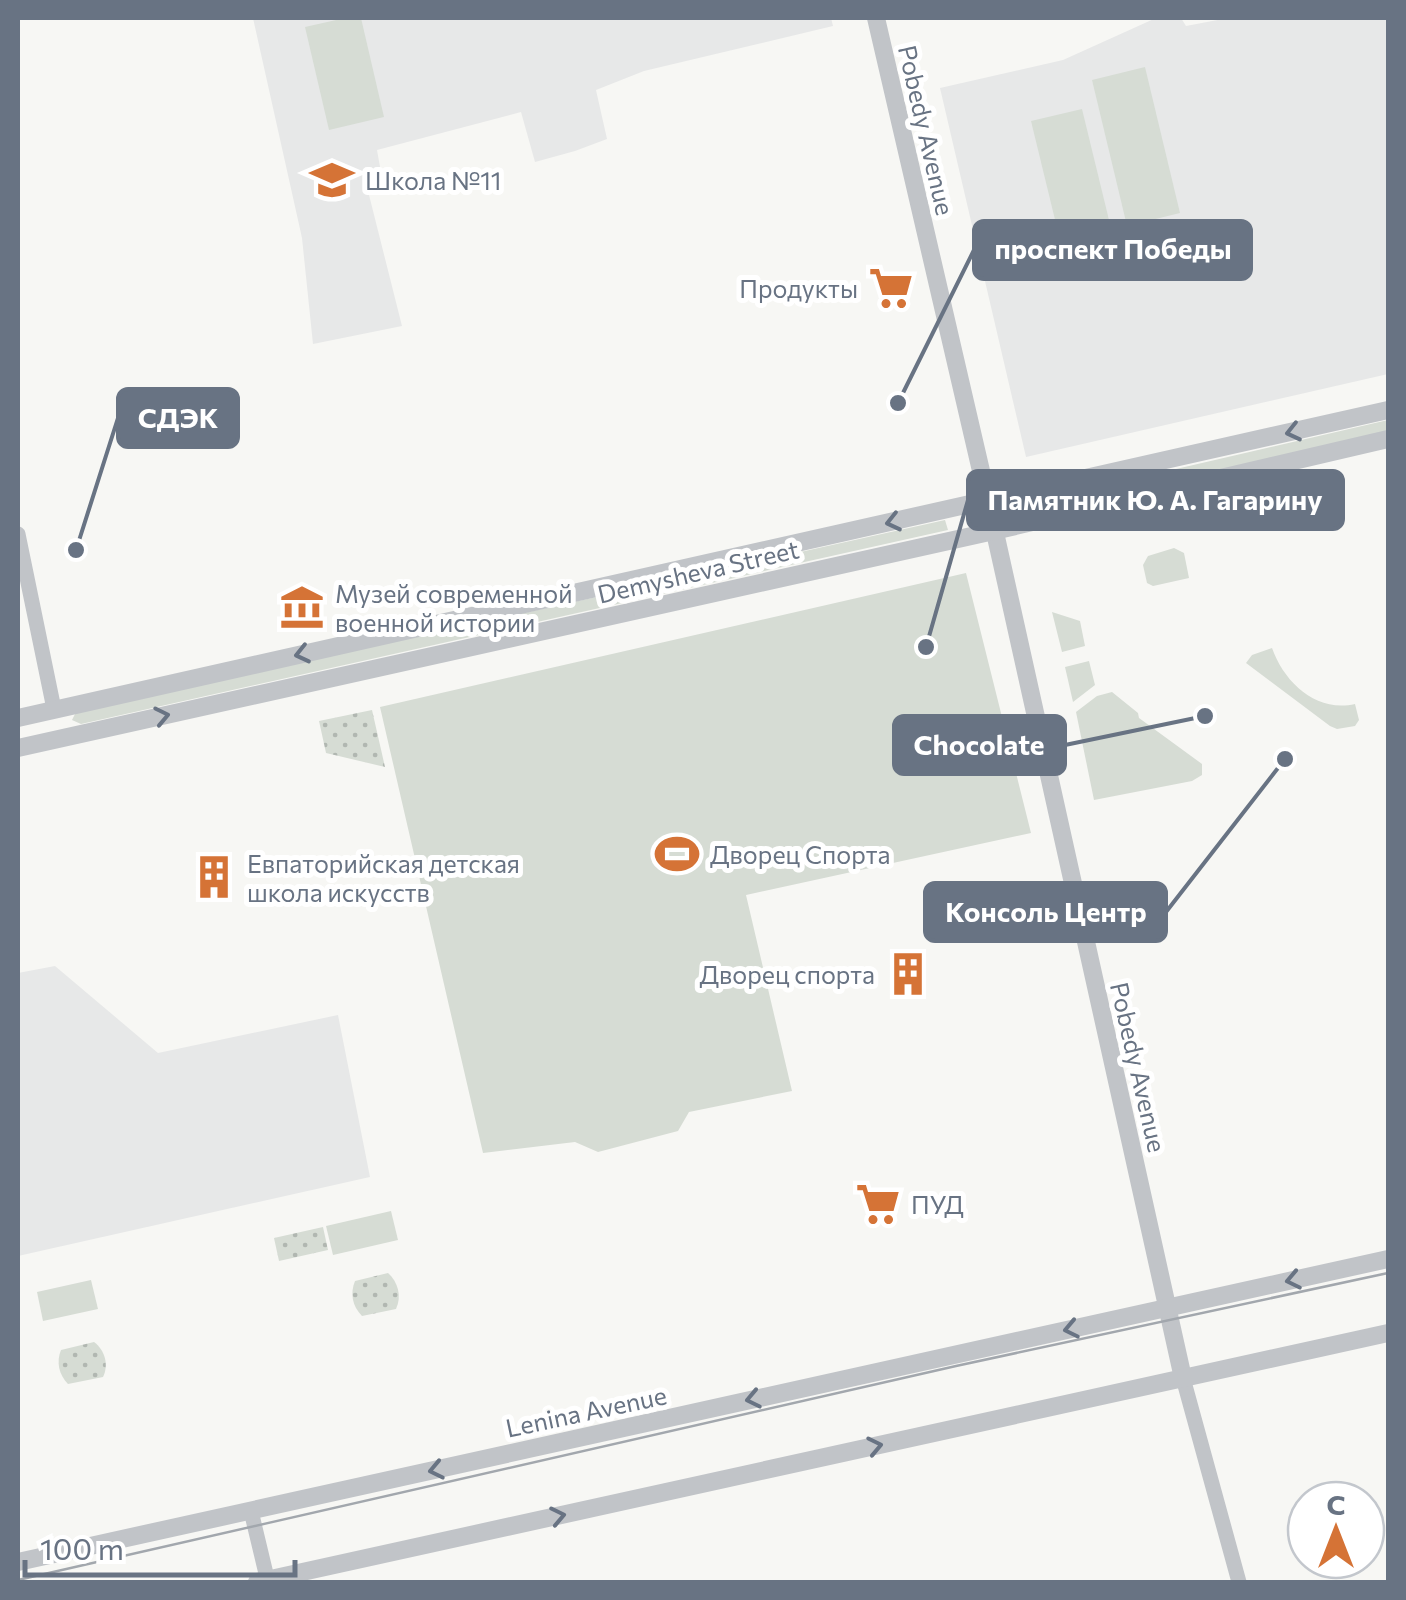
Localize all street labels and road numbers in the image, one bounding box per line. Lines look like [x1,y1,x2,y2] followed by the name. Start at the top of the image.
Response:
[893,42,961,218] street label: Pobedy Avenue
[594,533,802,609] street label: Demysheva Street
[1105,979,1173,1155] street label: Pobedy Avenue
[503,1379,669,1443] street label: Lenina Avenue

